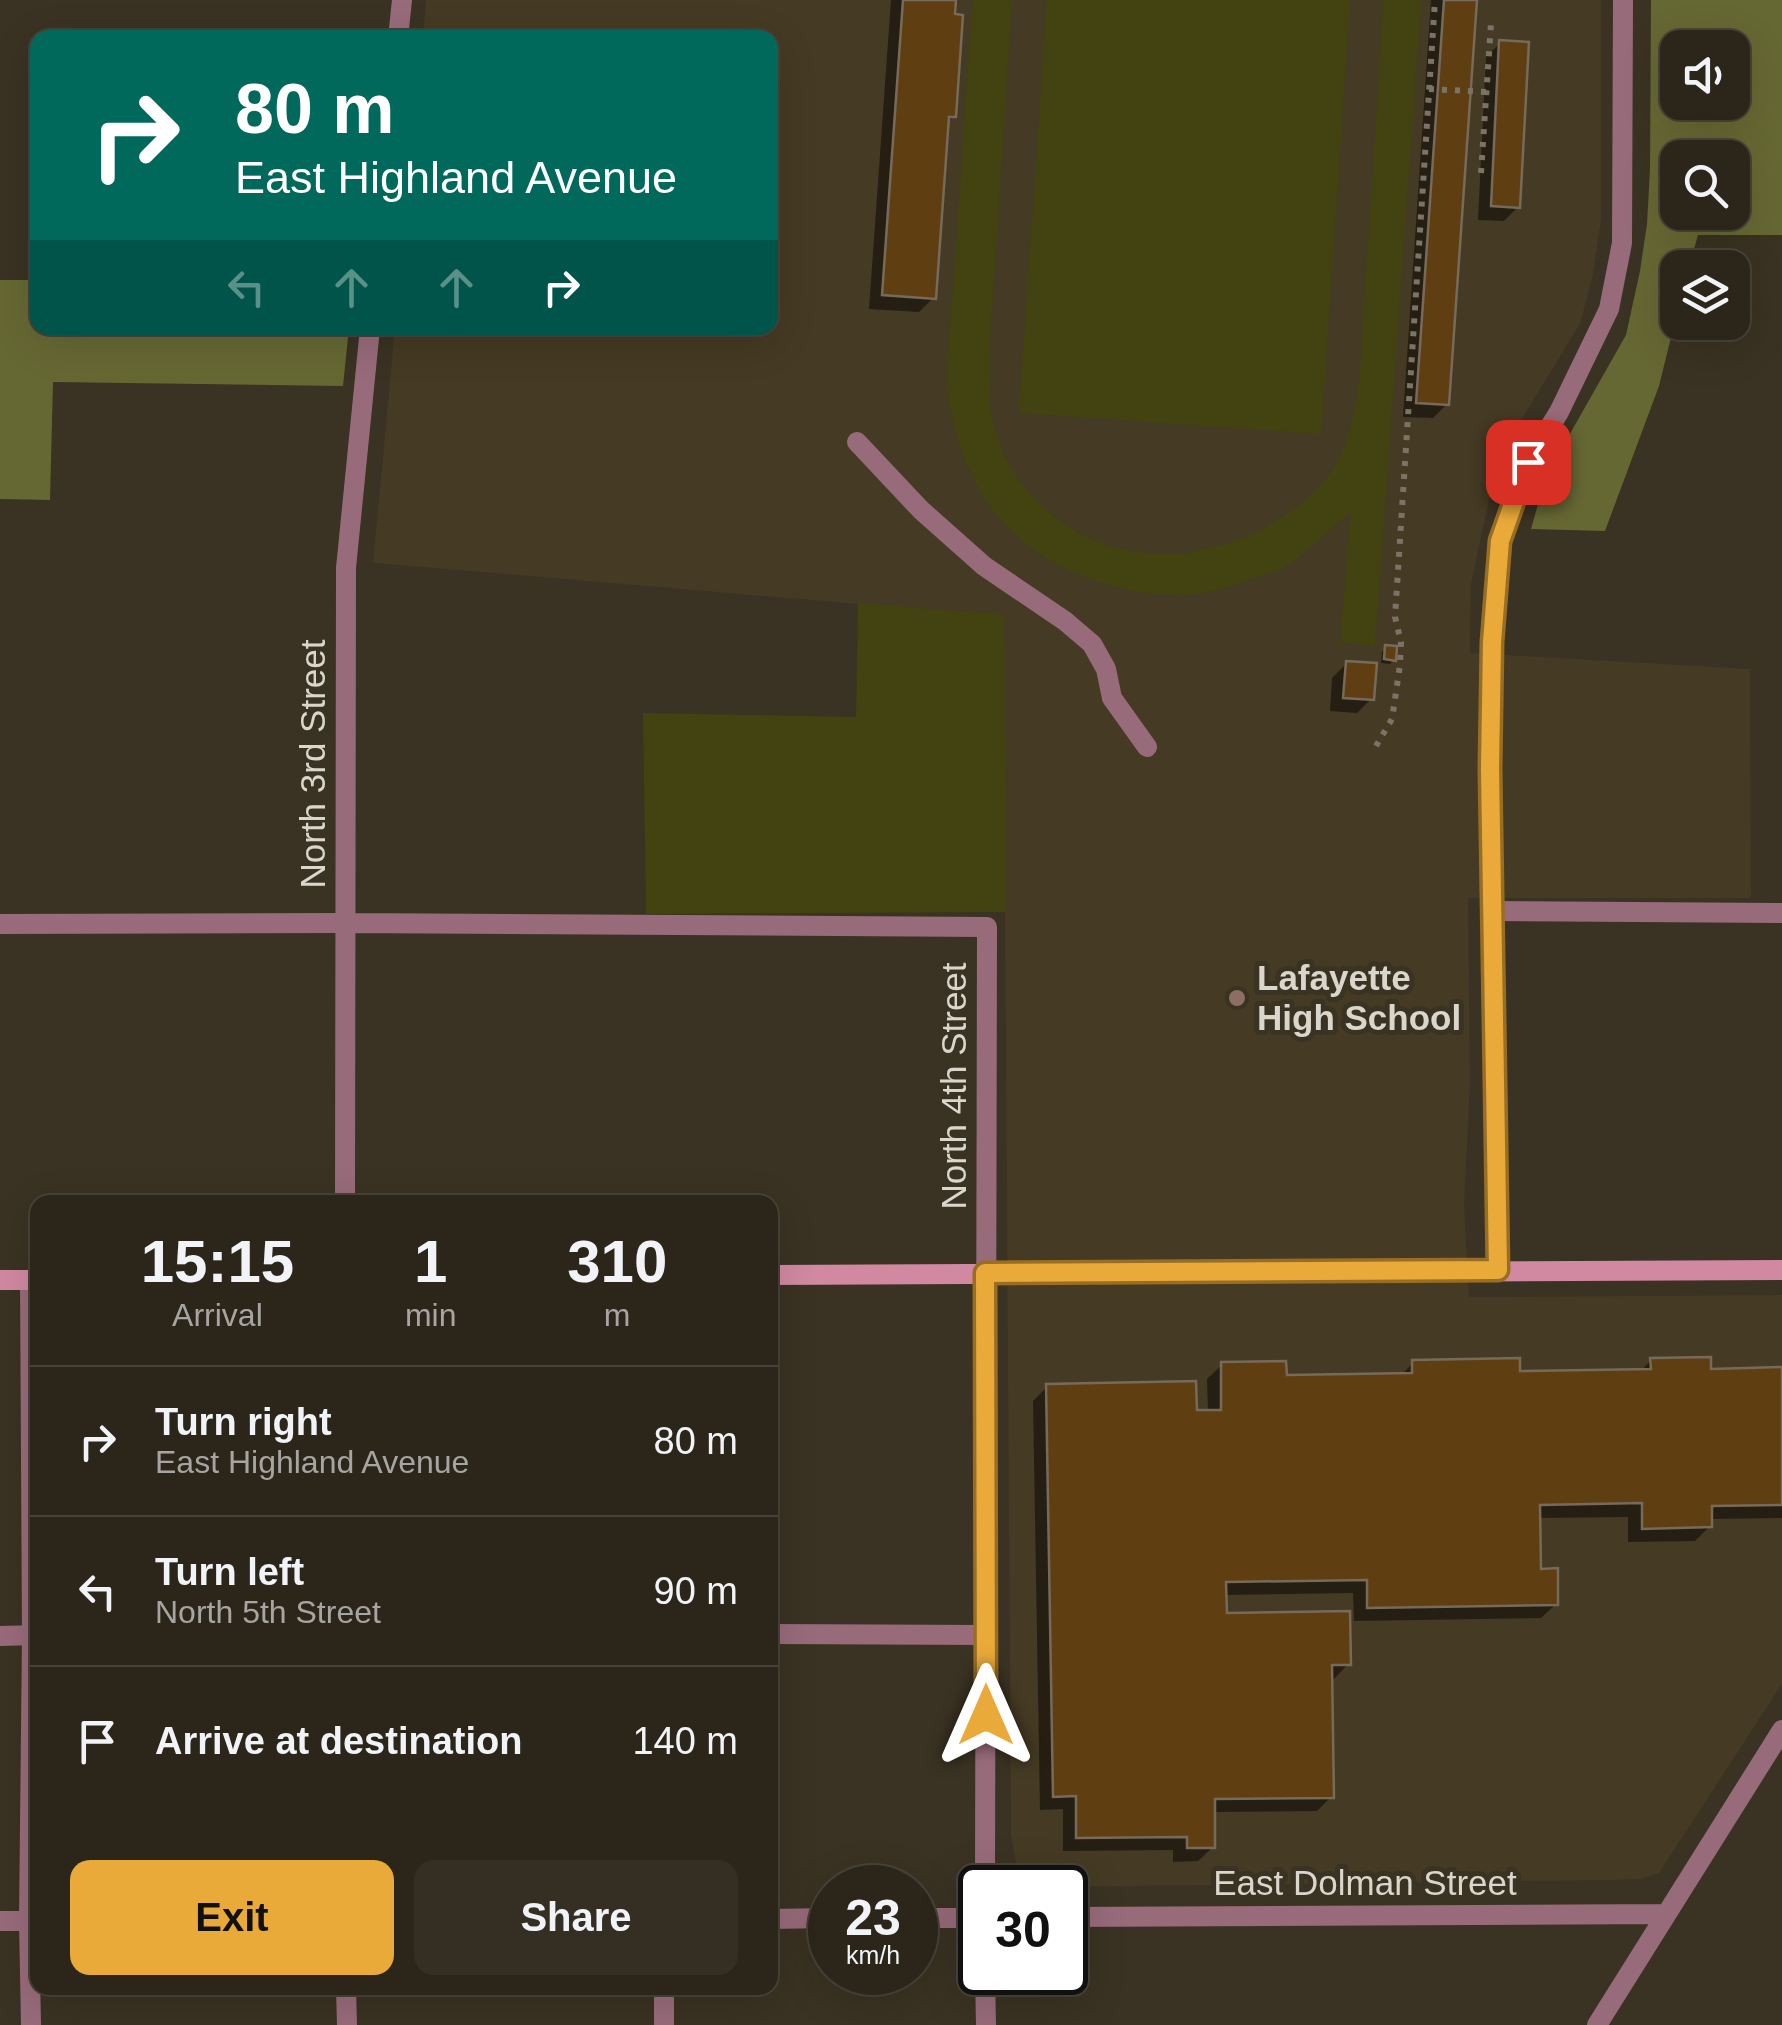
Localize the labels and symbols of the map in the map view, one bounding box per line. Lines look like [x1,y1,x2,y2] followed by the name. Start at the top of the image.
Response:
[1486,420,1571,505] pin
[293,639,332,889] street label: North 3rd Street
[1257,958,1461,1037] place label: Lafayette High School
[934,962,973,1210] street label: North 4th Street
[1226,987,1248,1009] marker: Lafayette High School
[934,1663,1038,1767] position arrow
[1213,1863,1517,1902] street label: East Dolman Street
[958,1865,1088,1995] speed limit sign: 30

